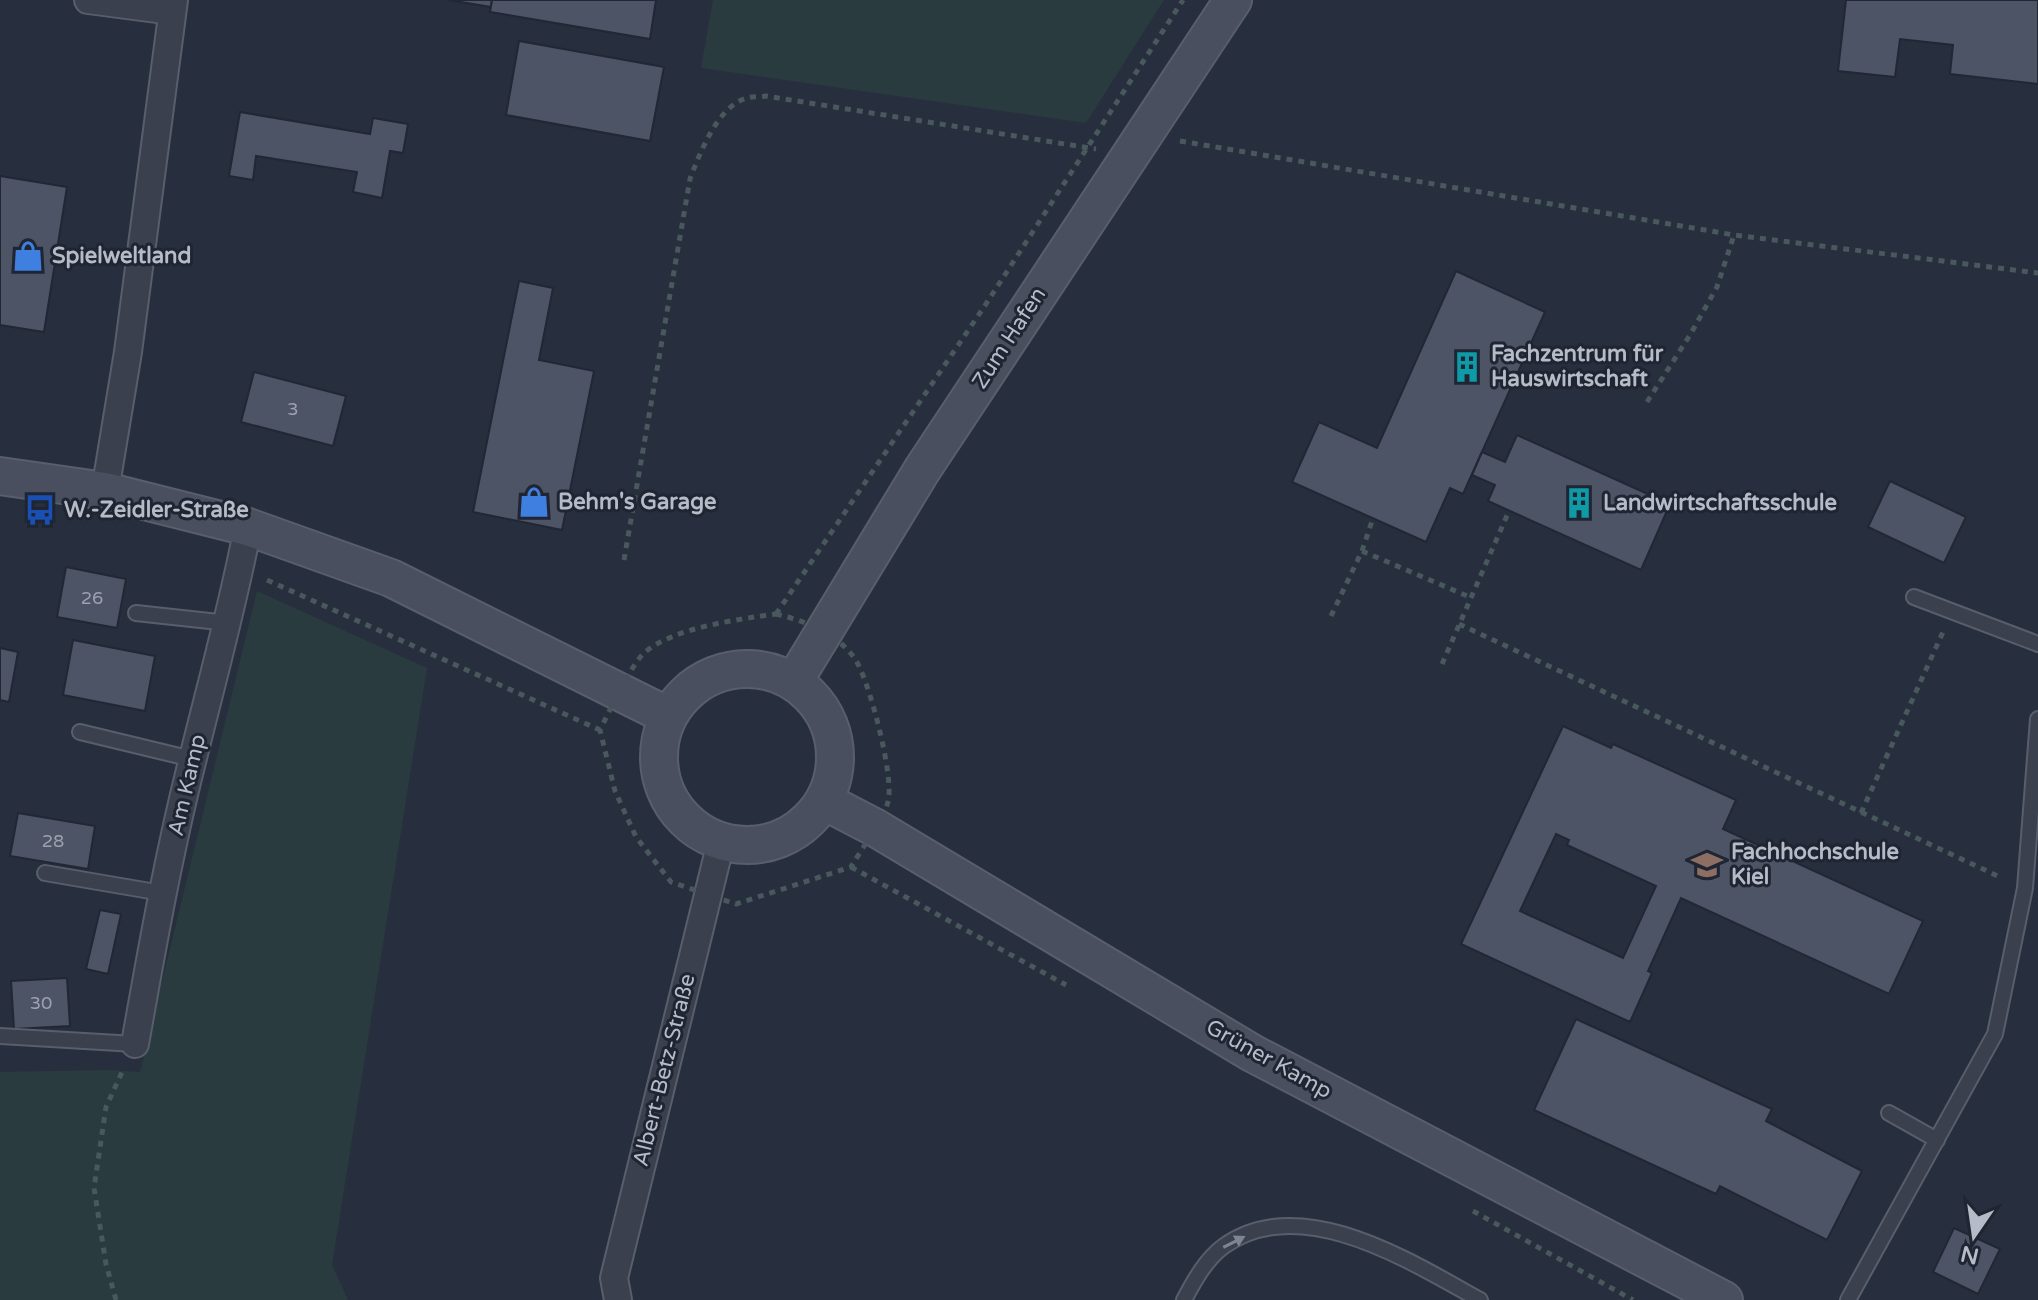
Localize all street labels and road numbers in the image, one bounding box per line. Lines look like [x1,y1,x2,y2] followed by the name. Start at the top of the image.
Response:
[967,282,1051,394] street label: Zum Hafen
[163,732,211,838] street label: Am Kamp
[627,971,701,1169] street label: Albert-Betz-Straße
[1202,1014,1336,1104] street label: Grüner Kamp

